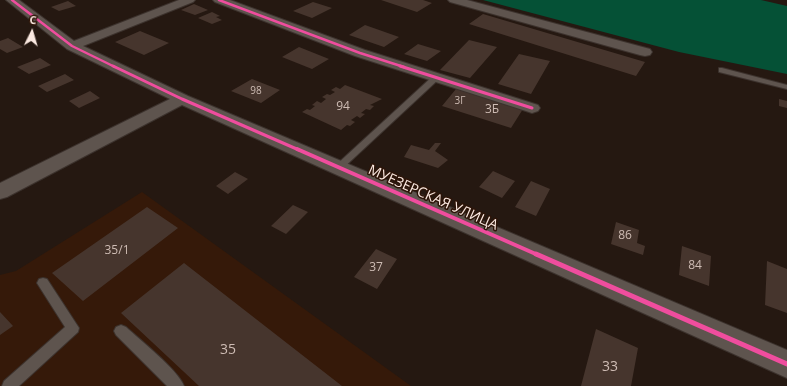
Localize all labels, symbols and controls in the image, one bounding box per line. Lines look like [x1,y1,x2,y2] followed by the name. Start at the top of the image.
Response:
[12,12,52,52] north arrow
[29,12,37,27] text: С
[250,85,262,97] house number: 98
[455,95,465,107] house number: 3Г
[336,100,350,114] house number: 94
[485,103,499,117] house number: 3Б
[365,162,501,234] street label: МУЕЗЕРСКАЯ УЛИЦА
[618,229,632,243] house number: 86
[105,244,129,258] house number: 35/1
[688,259,702,273] house number: 84
[369,261,383,275] house number: 37
[220,342,236,358] house number: 35
[602,359,618,375] house number: 33

